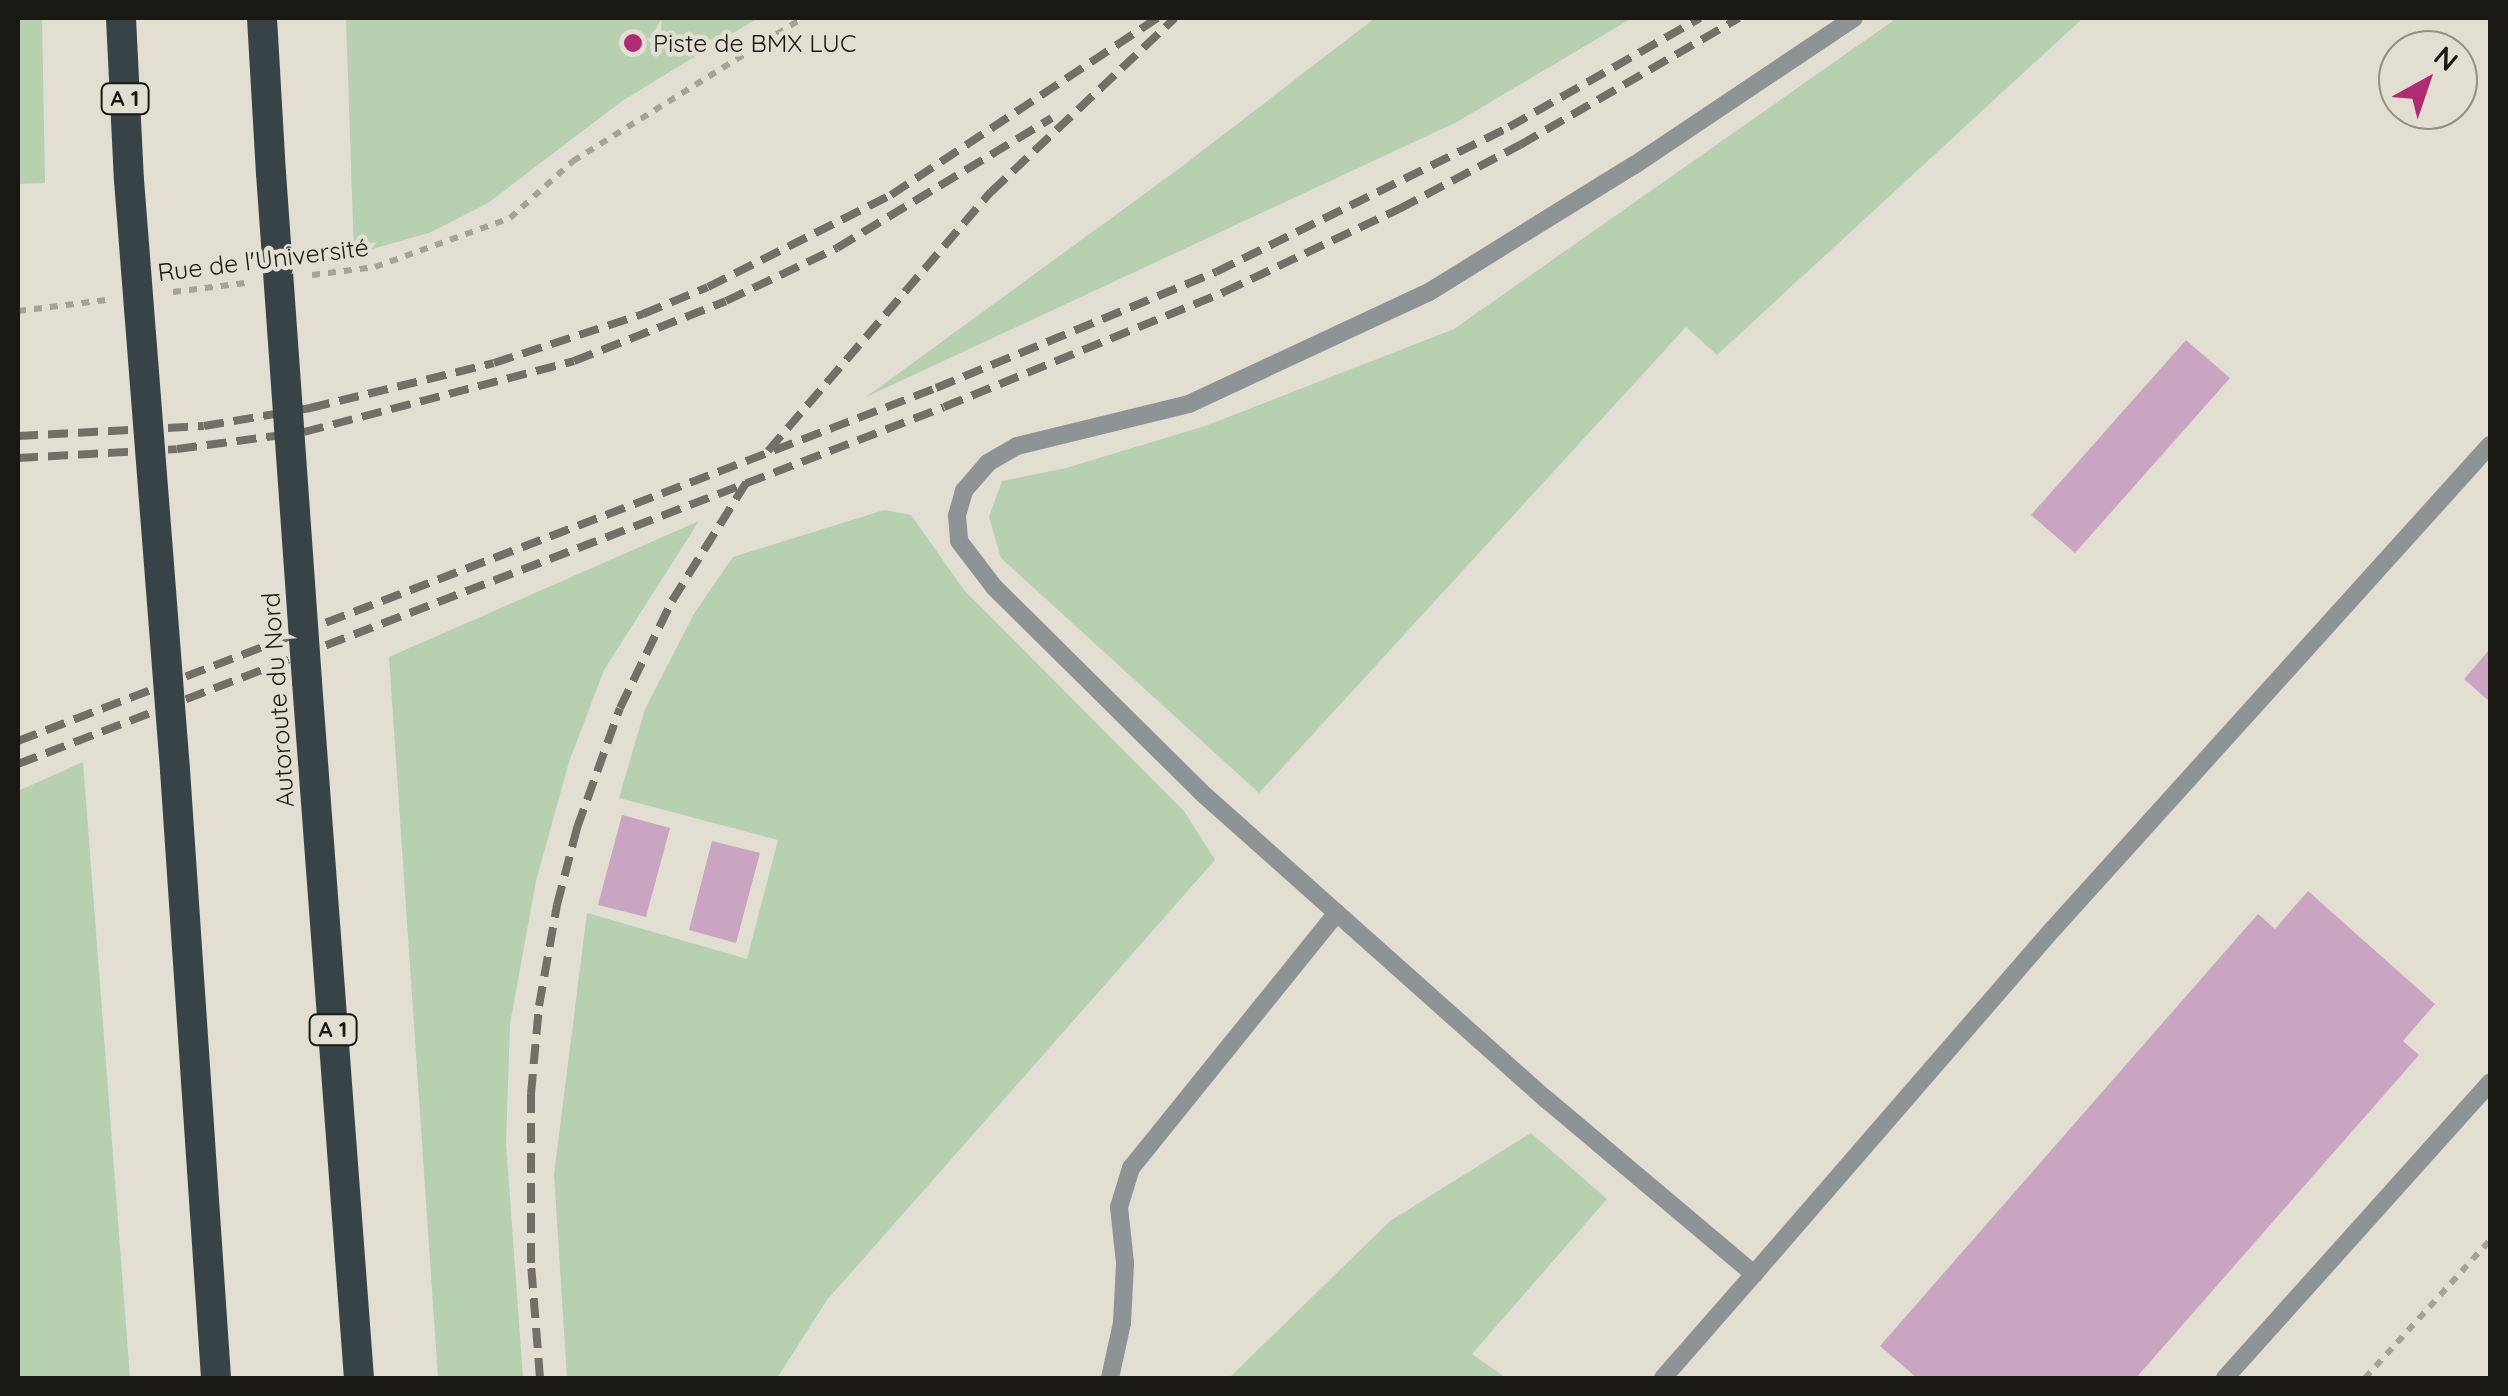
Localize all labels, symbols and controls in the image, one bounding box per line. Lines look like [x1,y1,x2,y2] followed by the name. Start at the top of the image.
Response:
[653,28,856,58] place label: Piste de BMX LUC
[2378,30,2478,130] north arrow
[622,32,644,54] marker: Piste de BMX LUC
[2427,38,2465,78] text: N
[100,82,150,116] road number: A 1
[156,232,370,288] street label: Rue de l'Université
[256,592,300,808] street label: Autoroute du Nord
[308,1013,358,1047] road number: A 1

